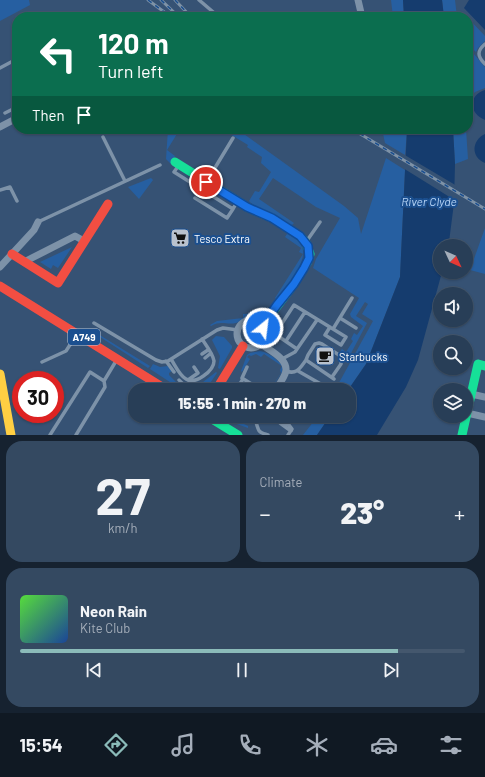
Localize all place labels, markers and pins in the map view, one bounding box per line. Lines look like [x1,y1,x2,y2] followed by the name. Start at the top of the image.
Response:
[189,165,223,199] pin
[169,227,191,249] supermarket icon: Tesco Extra
[194,232,250,245] place label: Tesco Extra
[314,345,336,367] cafe icon: Starbucks
[339,350,387,363] place label: Starbucks

